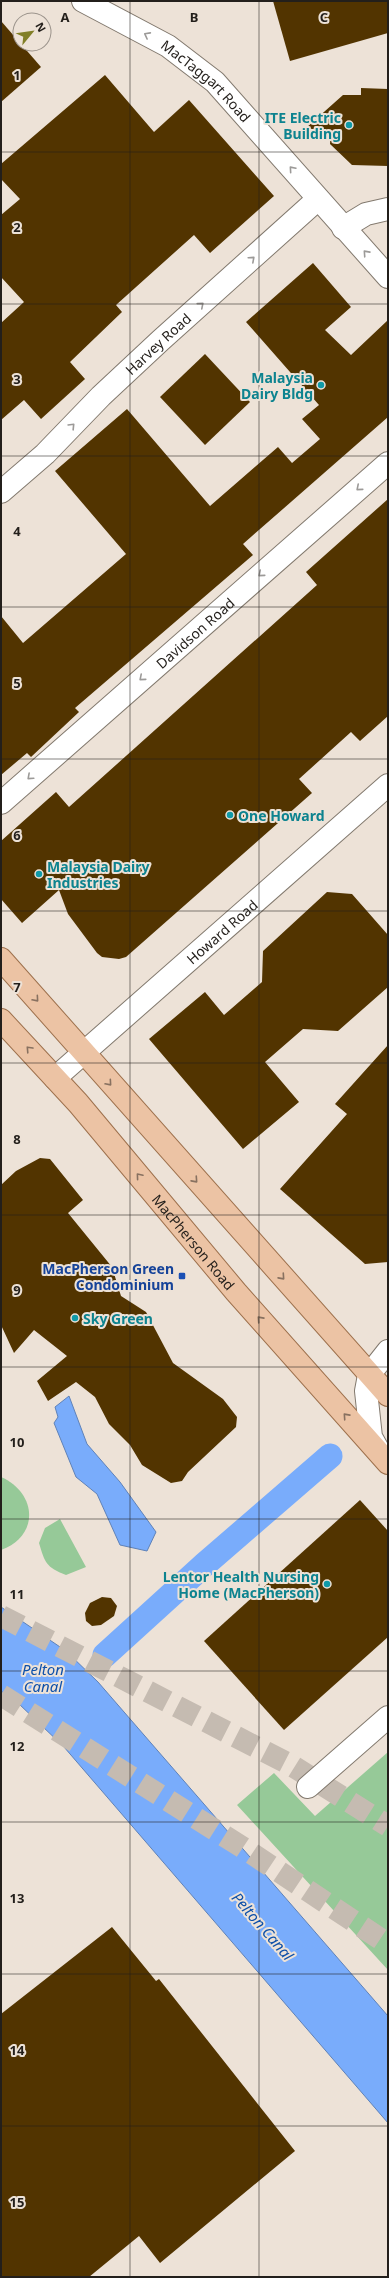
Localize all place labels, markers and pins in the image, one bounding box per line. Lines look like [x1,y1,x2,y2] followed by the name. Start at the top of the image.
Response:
[265,108,341,143] place label: ITE Electric Building
[344,120,354,130] marker: ITE Electric Building
[241,368,313,403] place label: Malaysia Dairy Bldg
[316,380,326,390] marker: Malaysia Dairy Bldg
[238,806,325,825] place label: One Howard
[225,810,235,820] marker: One Howard
[47,857,149,892] place label: Malaysia Dairy Industries
[34,869,44,879] marker: Malaysia Dairy Industries
[42,1259,174,1294] place label: MacPherson Green Condominium
[177,1271,187,1281] marker: MacPherson Green Condominium
[83,1309,153,1328] place label: Sky Green
[70,1313,80,1323] marker: Sky Green
[163,1567,319,1602] place label: Lentor Health Nursing Home (MacPherson)
[322,1579,332,1589] marker: Lentor Health Nursing Home (MacPherson)

